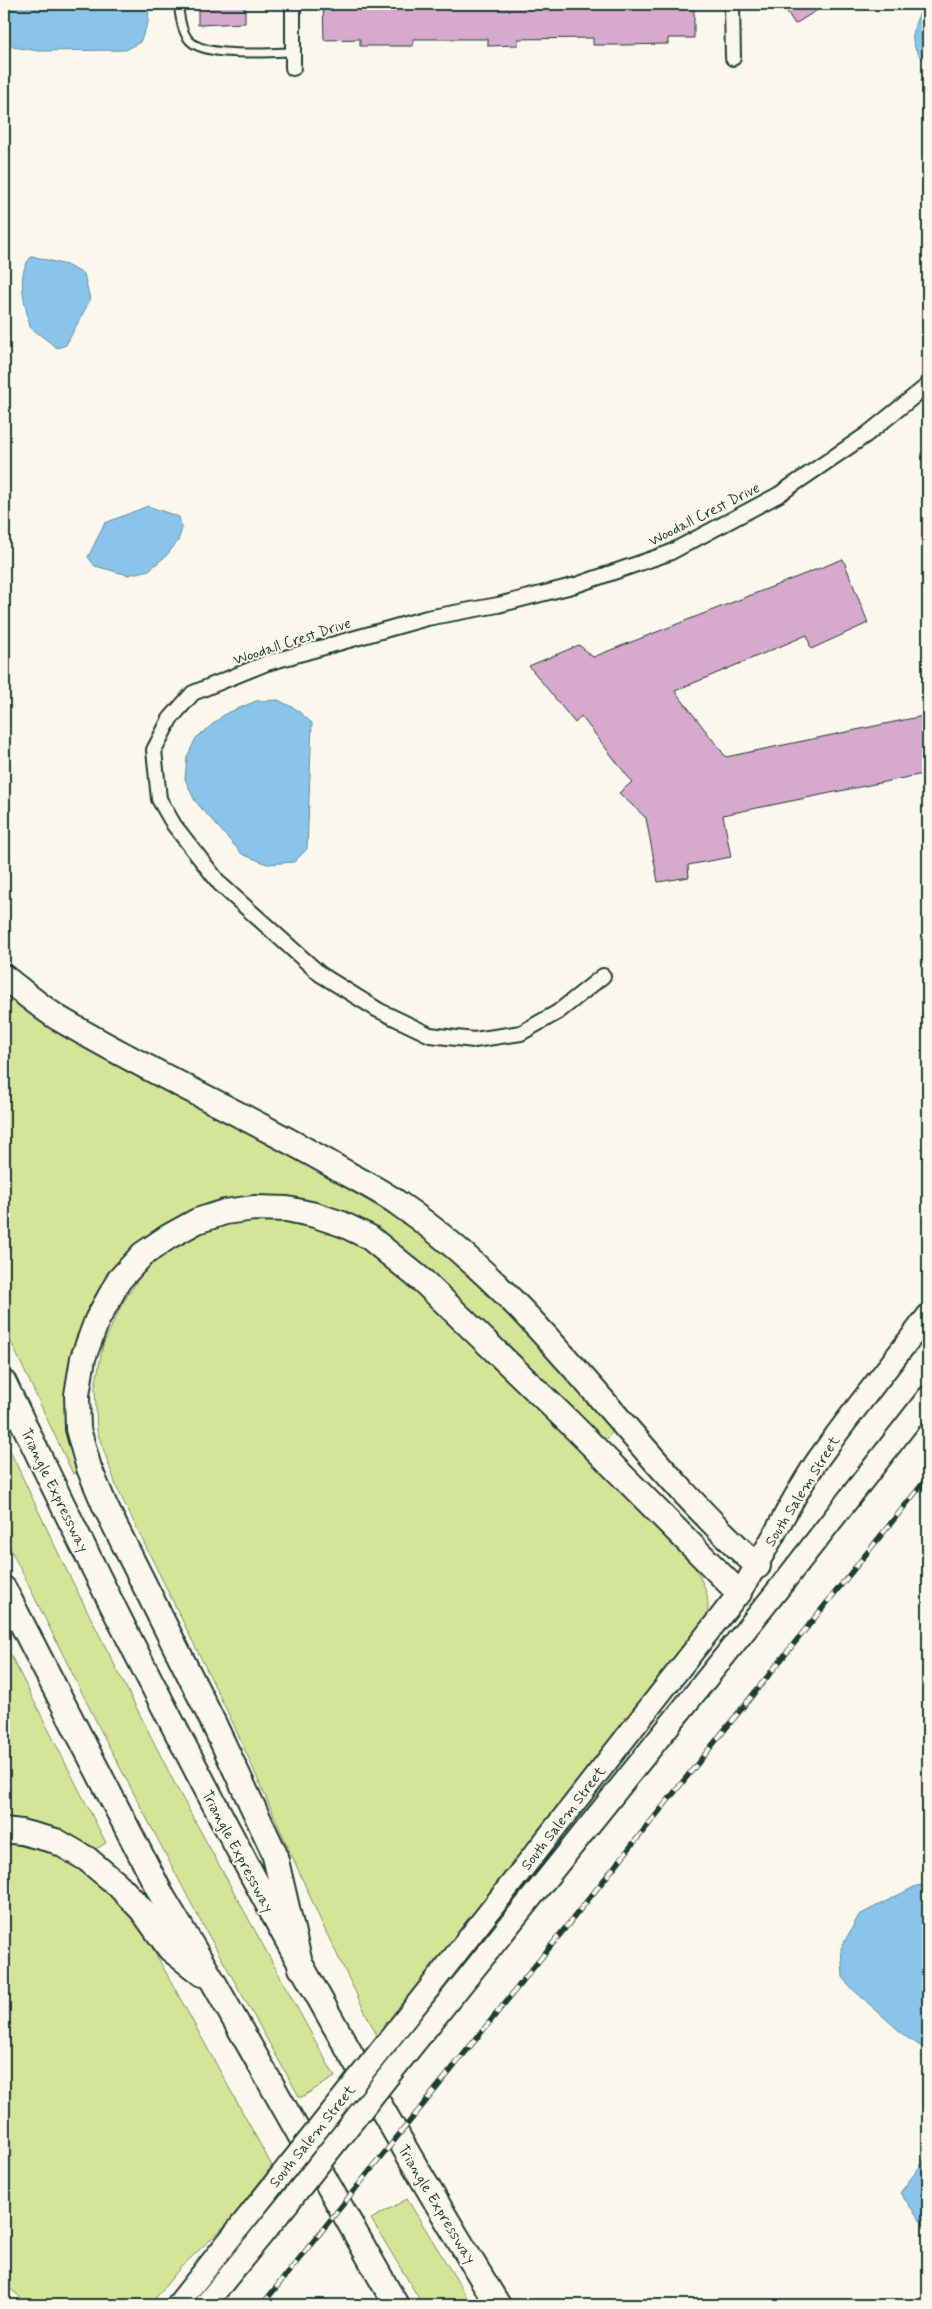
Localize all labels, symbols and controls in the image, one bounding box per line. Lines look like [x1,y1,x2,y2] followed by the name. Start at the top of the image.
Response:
[645,478,764,552] street label: Woodall Crest Drive
[231,613,354,670] street label: Woodall Crest Drive
[15,1425,93,1556] street label: Triangle Expressway
[761,1432,845,1551] street label: South Salem Street
[517,1762,611,1875] street label: South Salem Street
[196,1787,278,1916] street label: Triangle Expressway
[265,2081,361,2192] street label: South Salem Street
[393,2141,480,2268] street label: Triangle Expressway

